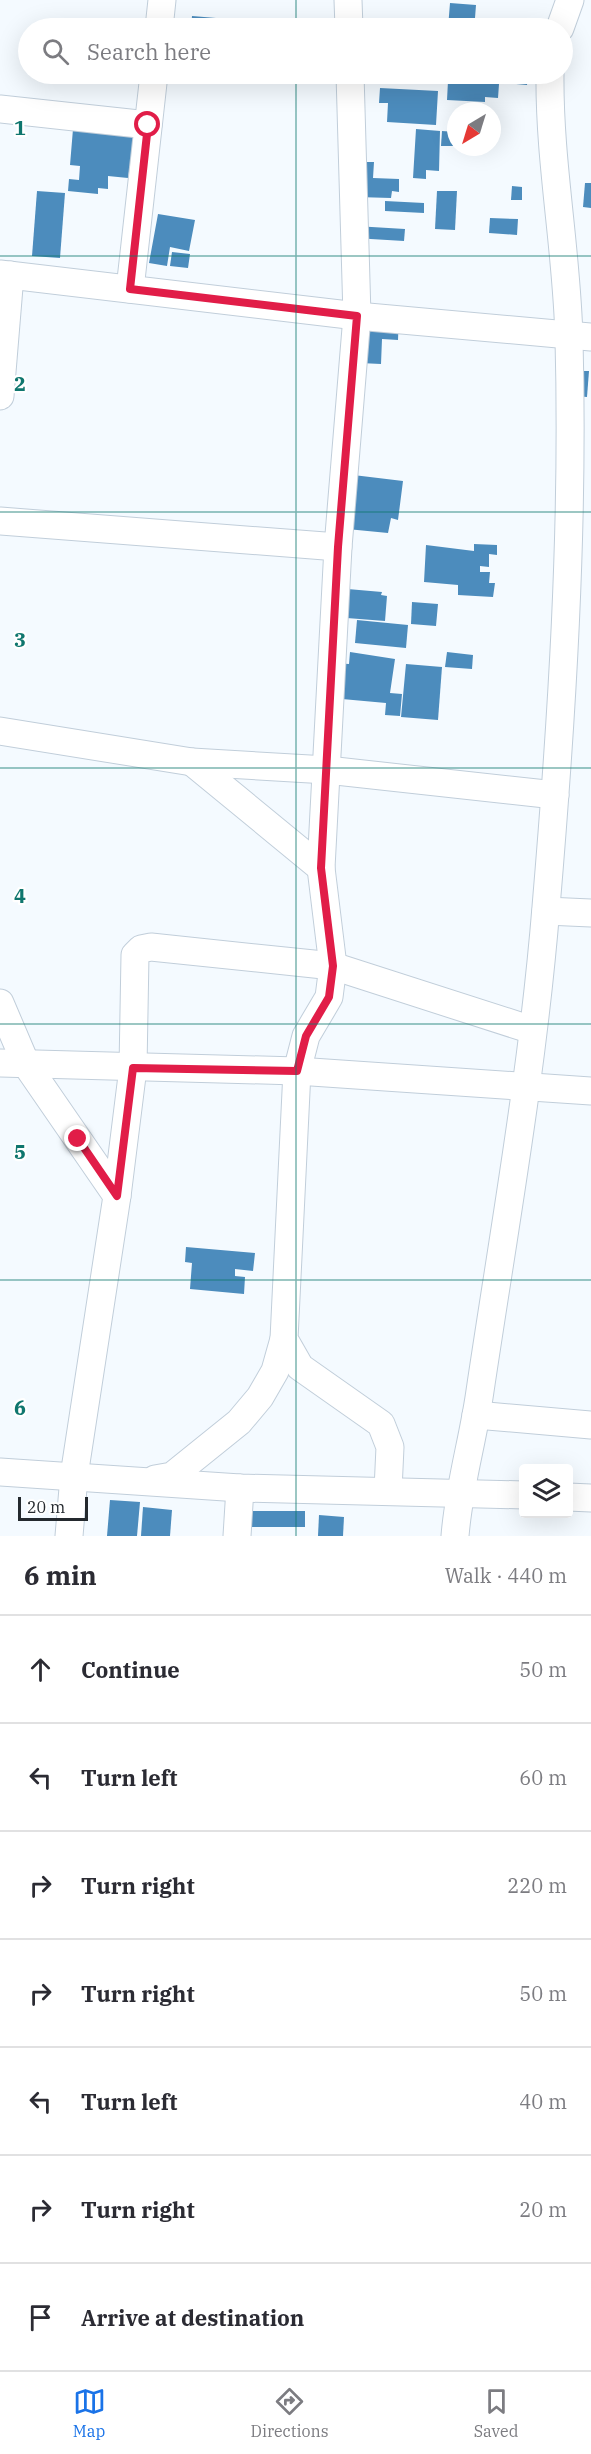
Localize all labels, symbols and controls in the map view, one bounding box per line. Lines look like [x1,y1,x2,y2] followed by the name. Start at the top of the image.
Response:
[18,18,573,84] search box
[39,35,72,68] icon: search
[87,37,211,66] text: Search here
[447,102,501,156] north arrow
[134,111,160,137] route start
[14,114,26,141] text: 1
[14,370,26,397] text: 2
[14,626,26,653] text: 3
[14,882,26,909] text: 4
[64,1125,90,1151] route end
[14,1138,26,1165] text: 5
[14,1394,26,1421] text: 6
[519,1464,573,1518] map controls
[519,1464,573,1518] button: layers
[18,1494,88,1522] scale bar
[27,1497,65,1517] text: 20 m
[24,1558,97,1592] text: 6 min
[445,1562,567,1589] text: Walk · 440 m
[24,1653,57,1686] icon: ahead
[81,1655,180,1684] text: Continue
[519,1656,567,1683] text: 50 m
[24,1761,57,1794] icon: left
[81,1763,177,1792] text: Turn left
[519,1764,567,1791] text: 60 m
[24,1869,57,1902] icon: right
[81,1871,195,1900] text: Turn right
[507,1872,567,1899] text: 220 m
[24,1977,57,2010] icon: right
[81,1979,195,2008] text: Turn right
[519,1980,567,2007] text: 50 m
[24,2085,57,2118] icon: left
[81,2087,177,2116] text: Turn left
[519,2088,567,2115] text: 40 m
[24,2193,57,2226] icon: right
[81,2195,195,2224] text: Turn right
[519,2196,567,2223] text: 20 m
[24,2301,57,2334] icon: arrive
[81,2303,304,2332] text: Arrive at destination
[73,2385,106,2441] tab: Map
[251,2385,329,2441] tab: Directions
[474,2385,518,2441] tab: Saved

